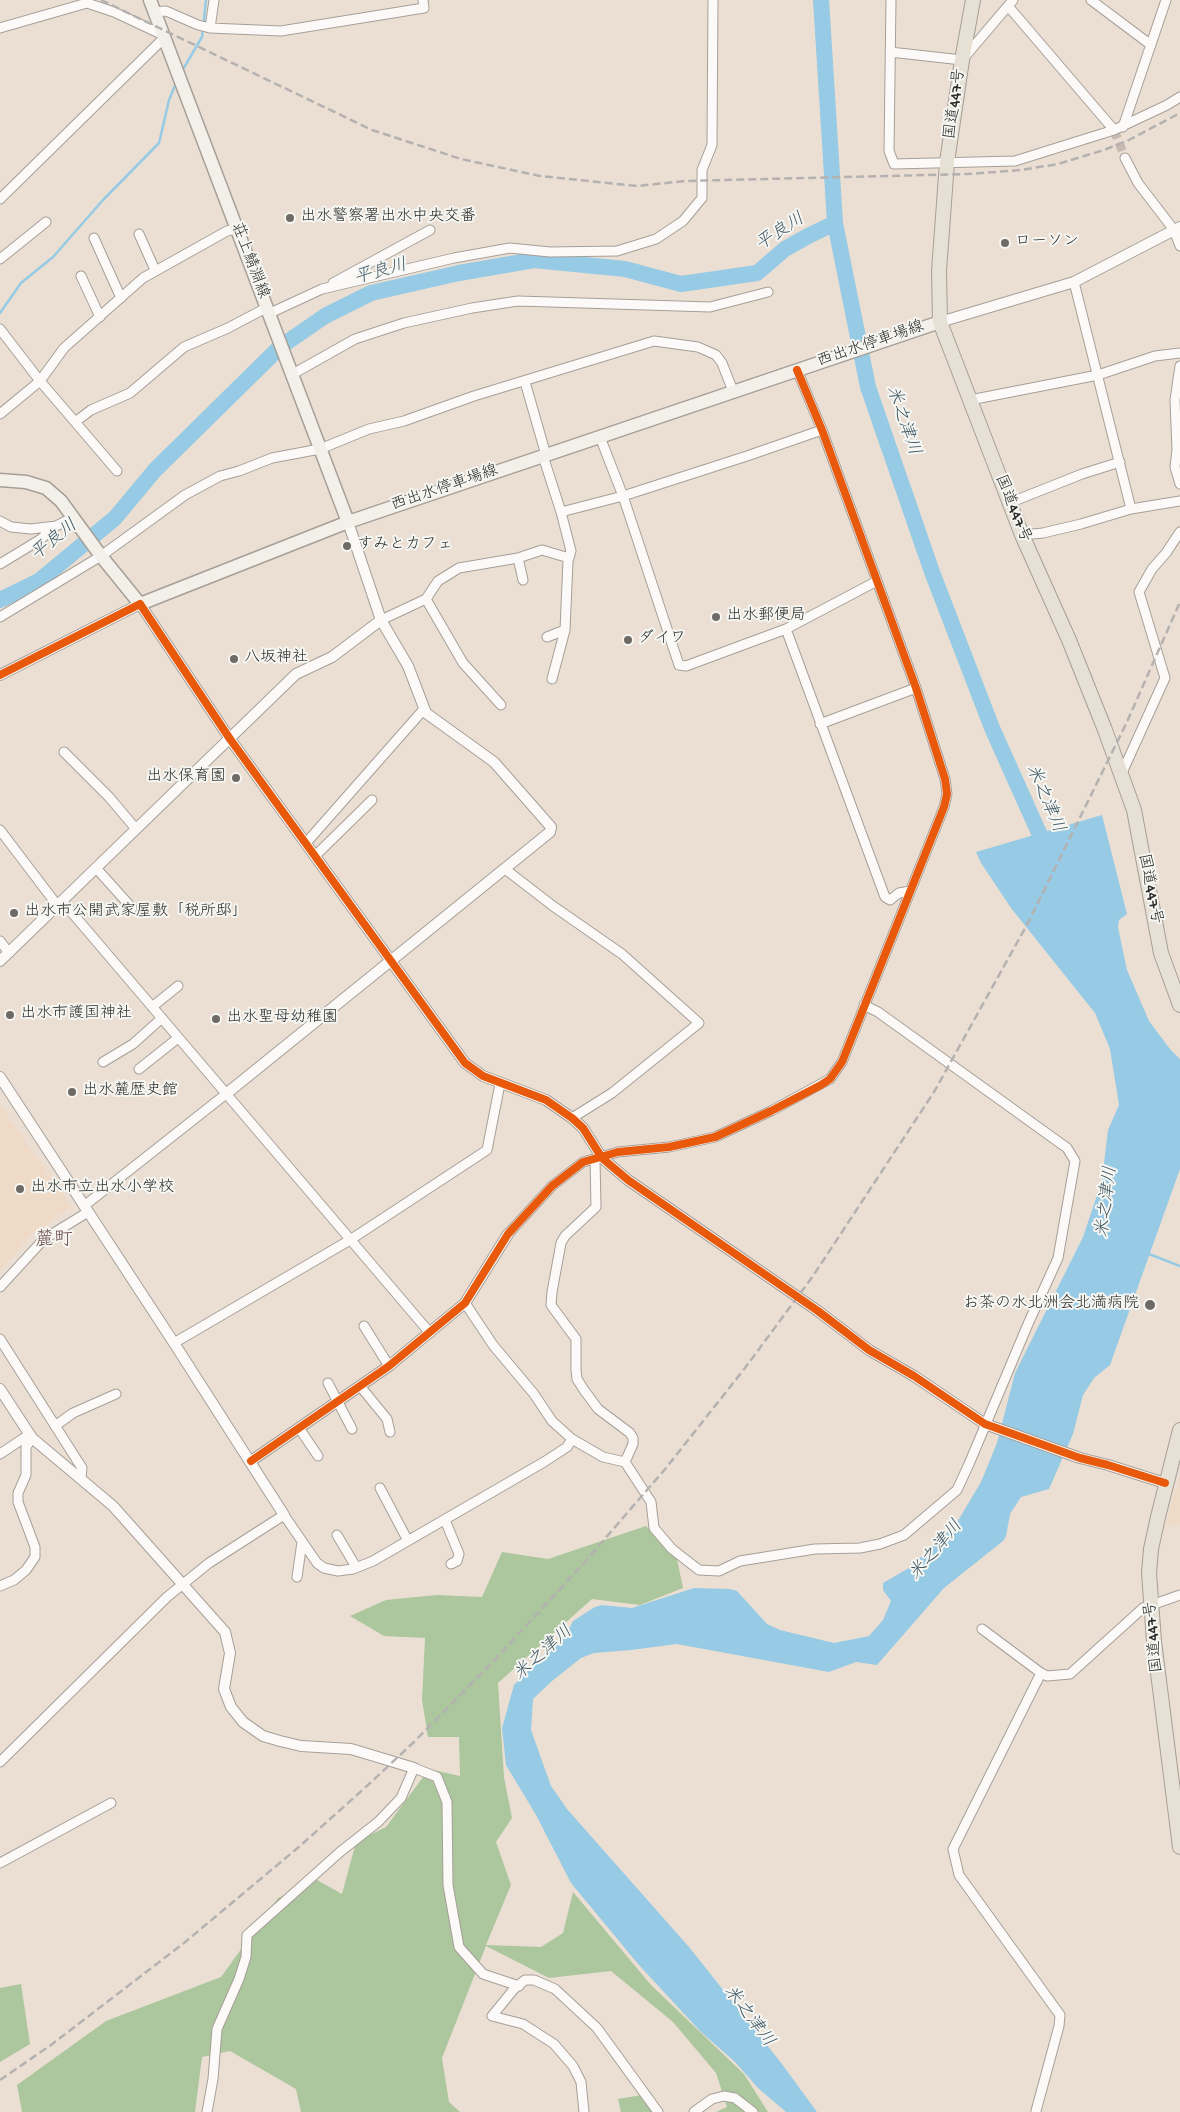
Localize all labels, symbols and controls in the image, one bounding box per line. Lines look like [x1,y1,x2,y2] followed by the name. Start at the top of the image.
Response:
[942,67,970,141] street label: 国道447号
[300,208,476,228] place label: 出水警察署出水中央交番
[752,209,810,257] water label: 平良川
[284,212,296,224] marker: 出水警察署出水中央交番
[226,220,272,302] street label: 荘上鯖淵線
[1015,233,1079,253] place label: ローソン
[999,237,1011,249] marker: ローソン
[352,255,410,291] water label: 平良川
[815,318,927,372] street label: 西出水停車場線
[880,383,924,459] water label: 米之津川
[389,462,501,516] street label: 西出水停車場線
[990,472,1034,546] street label: 国道447号
[27,516,83,566] water label: 平良川
[357,536,453,556] place label: すみとカフェ
[341,540,353,552] marker: すみとカフェ
[726,607,806,627] place label: 出水郵便局
[710,611,722,623] marker: 出水郵便局
[638,630,686,650] place label: ダイワ
[622,634,634,646] marker: ダイワ
[244,649,308,669] place label: 八坂神社
[228,653,240,665] marker: 八坂神社
[1020,762,1068,836] water label: 米之津川
[146,768,226,788] place label: 出水保育園
[230,772,242,784] marker: 出水保育園
[1133,852,1165,926] street label: 国道447号
[24,903,248,923] place label: 出水市公開武家屋敷「税所邸」
[8,907,20,919] marker: 出水市公開武家屋敷「税所邸」
[20,1005,132,1025] place label: 出水市護国神社
[4,1009,16,1021] marker: 出水市護国神社
[226,1009,338,1029] place label: 出水聖母幼稚園
[210,1013,222,1025] marker: 出水聖母幼稚園
[82,1082,178,1102] place label: 出水麓歴史館
[66,1086,78,1098] marker: 出水麓歴史館
[1093,1165,1123,1239] water label: 米之津川
[30,1179,174,1199] place label: 出水市立出水小学校
[14,1183,26,1195] marker: 出水市立出水小学校
[35,1230,73,1252] district label: 麓町
[963,1295,1139,1315] place label: お茶の水北洲会北満病院
[1143,1298,1157,1312] marker: お茶の水北洲会北満病院
[906,1516,968,1586] water label: 米之津川
[1142,1600,1168,1674] street label: 国道447号
[510,1622,578,1686] water label: 米之津川
[718,1982,778,2052] water label: 米之津川

